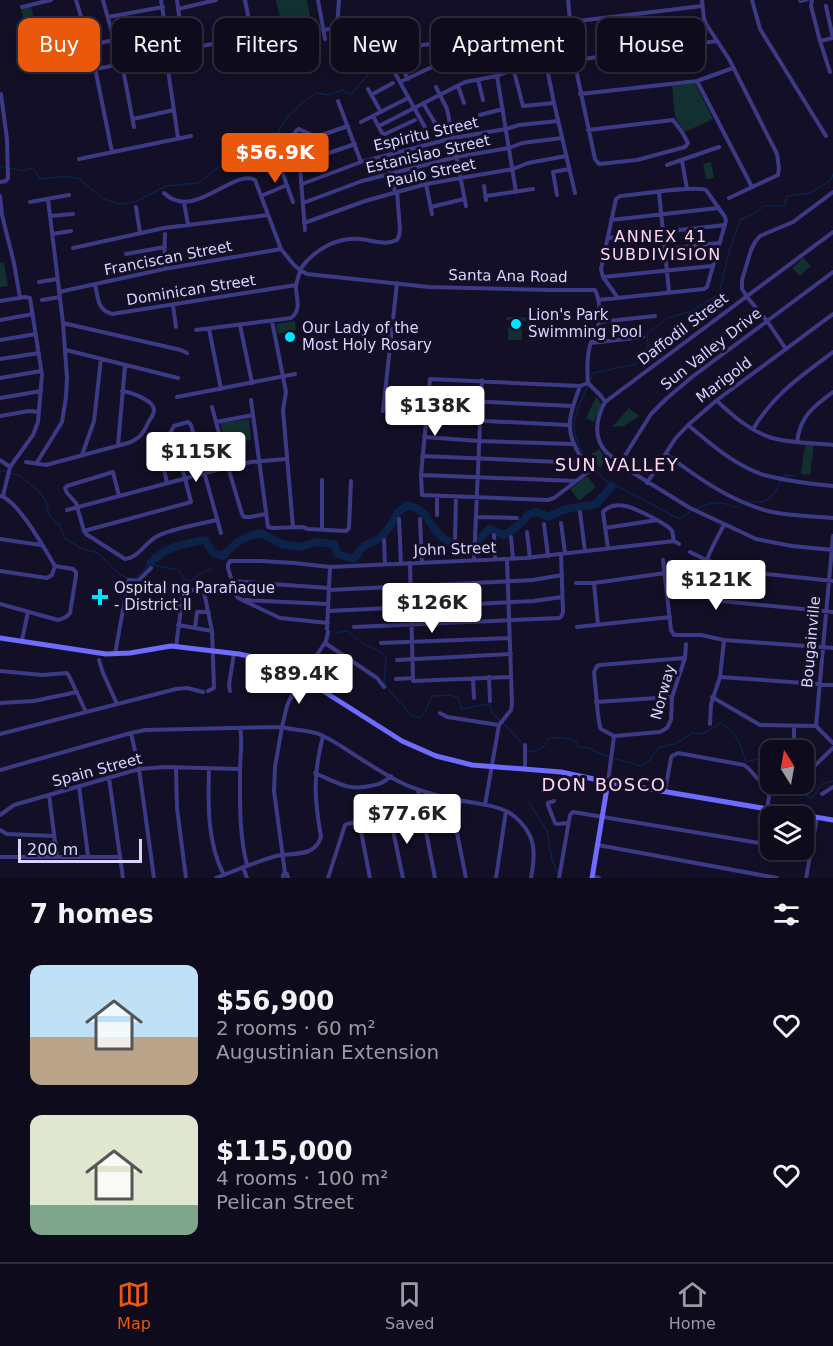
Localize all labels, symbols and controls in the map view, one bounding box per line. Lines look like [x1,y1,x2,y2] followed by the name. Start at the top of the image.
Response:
[18,18,100,72] chip: Buy
[112,18,202,72] chip: Rent
[214,18,319,72] chip: Filters
[331,18,419,72] chip: New
[431,18,585,72] chip: Apartment
[597,18,705,72] chip: House
[372,113,480,155] street label: Espiritu Street
[364,131,492,177] street label: Estanislao Street
[226,133,324,184] pin: $56.9K
[236,140,314,164] text: $56.9K
[385,155,477,191] street label: Paulo Street
[600,227,722,264] district label: ANNEX 41 SUBDIVISION
[103,237,234,279] street label: Franciscan Street
[448,266,568,286] street label: Santa Ana Road
[125,271,257,309] street label: Dominican Street
[634,289,732,369] street label: Daffodil Street
[657,304,765,394] street label: Sun Valley Drive
[528,306,642,341] place label: Lion's Park Swimming Pool
[509,317,523,331] marker: Lion's Park Swimming Pool
[302,319,432,354] place label: Our Lady of the Most Holy Rosary
[283,330,297,344] marker: Our Lady of the Most Holy Rosary
[693,353,755,407] street label: Marigold
[393,386,477,437] pin: $138K
[399,393,471,417] text: $138K
[154,432,238,483] pin: $115K
[160,439,232,463] text: $115K
[555,454,679,475] district label: SUN VALLEY
[412,539,497,559] street label: John Street
[674,560,758,611] pin: $121K
[680,567,752,591] text: $121K
[114,579,275,614] place label: Ospital ng Parañaque - District II
[390,583,474,634] pin: $126K
[91,588,109,606] marker: Ospital ng Parañaque - District II
[396,590,468,614] text: $126K
[798,595,824,689] street label: Bougainville
[250,654,348,705] pin: $89.4K
[260,661,338,685] text: $89.4K
[647,662,679,722] street label: Norway
[760,740,814,794] north arrow
[760,740,814,860] map controls
[50,749,144,791] street label: Spain Street
[541,774,667,795] district label: DON BOSCO
[358,794,456,845] pin: $77.6K
[368,801,446,825] text: $77.6K
[760,806,814,860] button: layers
[18,836,142,864] scale bar
[27,840,78,859] text: 200 m
[770,898,803,931] icon: filters
[30,899,154,929] text: 7 homes
[216,986,334,1016] text: $56,900
[78,989,150,1061] icon: home
[770,1009,803,1042] icon: heart
[216,1016,376,1040] text: 2 rooms · 60 m²
[216,1040,439,1064] text: Augustinian Extension
[216,1136,353,1166] text: $115,000
[78,1139,150,1211] icon: home
[770,1159,803,1192] icon: heart
[216,1166,388,1190] text: 4 rooms · 100 m²
[216,1190,354,1214] text: Pelican Street
[117,1278,151,1333] tab: Map
[385,1278,434,1333] tab: Saved
[669,1278,716,1333] tab: Home

